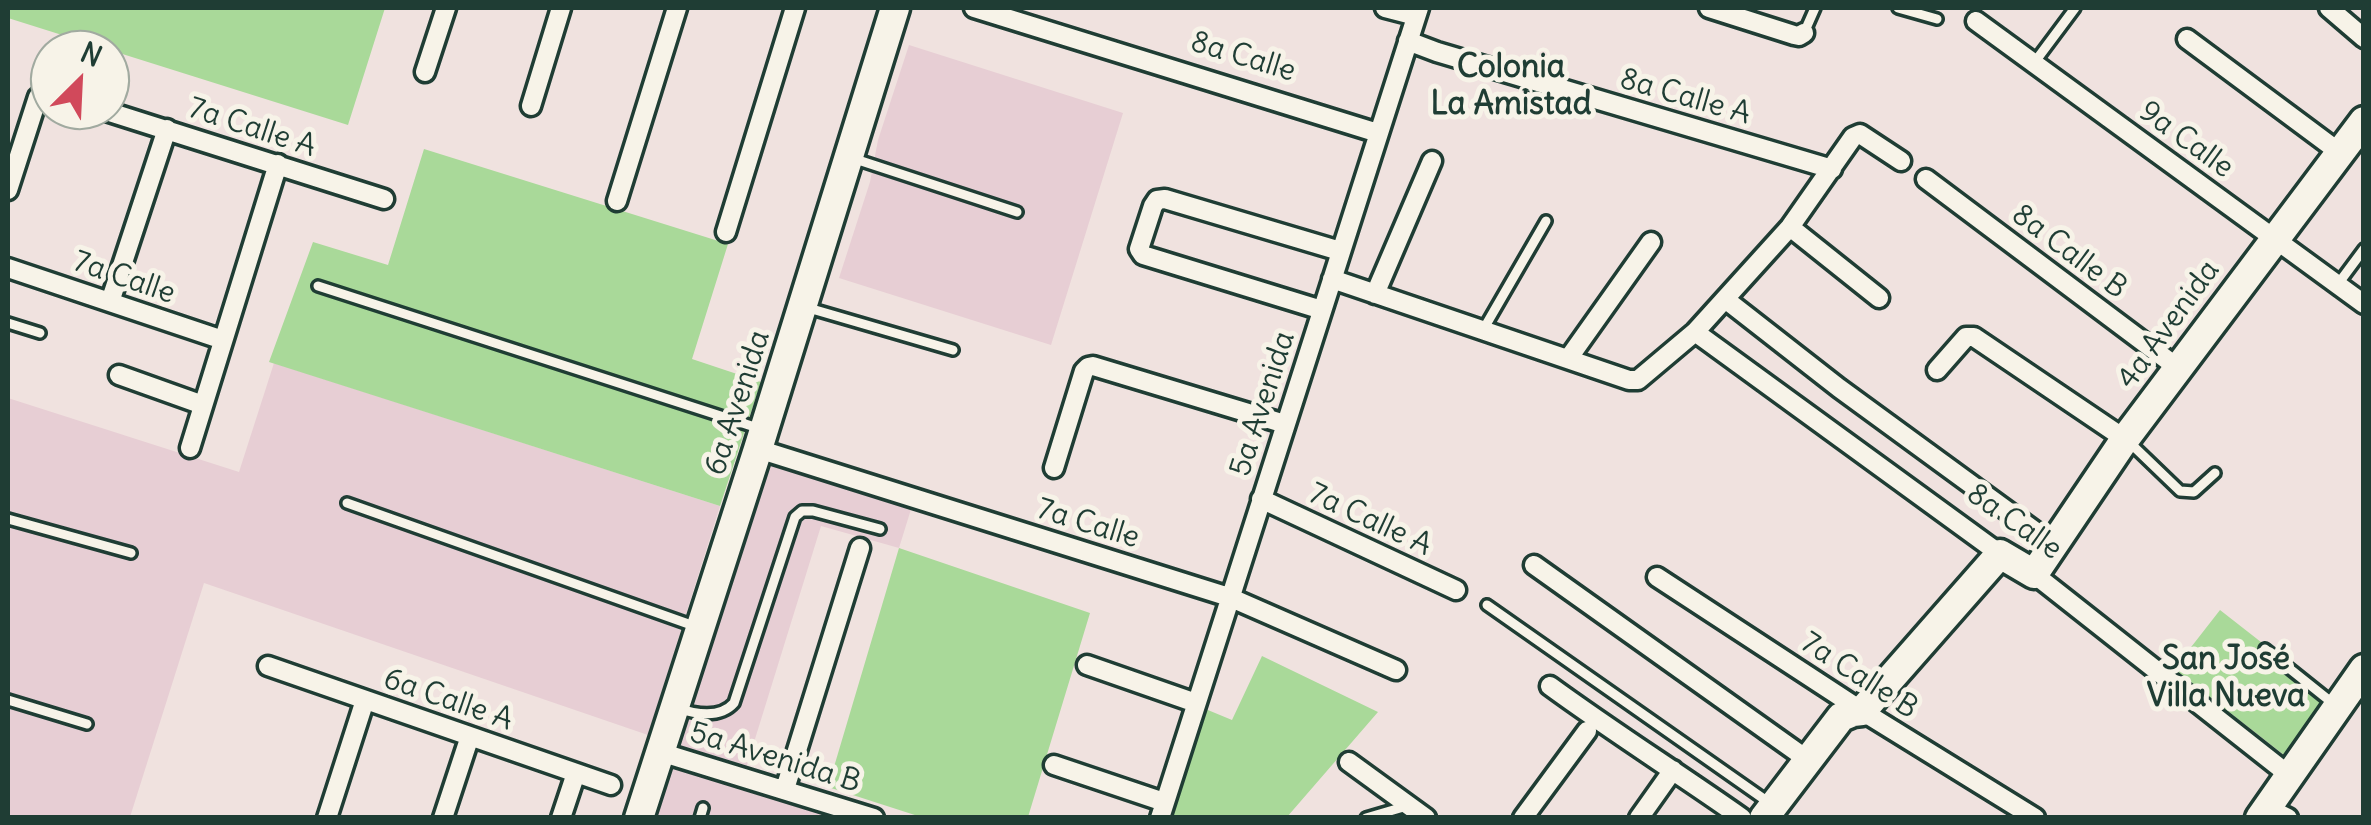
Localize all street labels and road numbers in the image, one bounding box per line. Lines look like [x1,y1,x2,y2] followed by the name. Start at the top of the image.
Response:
[1186,24,1300,90] street label: 8a Calle
[1616,61,1754,133] street label: 8a Calle A
[184,91,320,165] street label: 7a Calle A
[2132,94,2240,186] street label: 9a Calle
[2004,197,2134,307] street label: 8a Calle B
[68,244,180,312] street label: 7a Calle
[2110,254,2228,396] street label: 4a Avenida
[698,326,778,480] street label: 6a Avenida
[1223,327,1303,481] street label: 5a Avenida
[1303,476,1437,564] street label: 7a Calle A
[1960,476,2068,568] street label: 8a Calle
[1032,491,1144,557] street label: 7a Calle
[1794,625,1924,727] street label: 7a Calle B
[379,661,517,739] street label: 6a Calle A
[685,715,865,801] street label: 5a Avenida B

